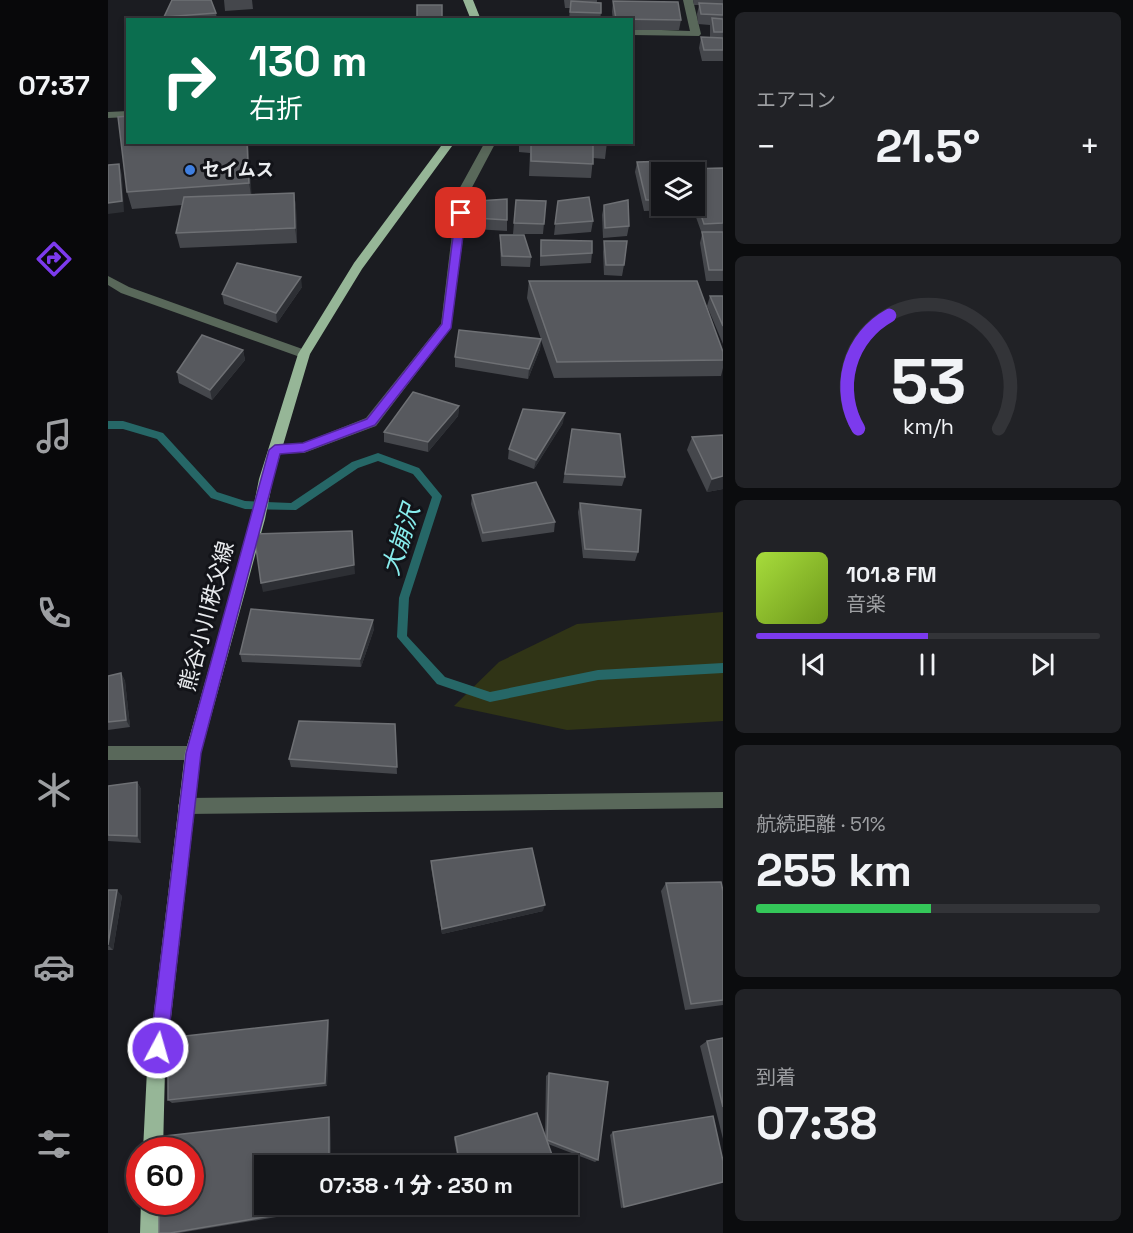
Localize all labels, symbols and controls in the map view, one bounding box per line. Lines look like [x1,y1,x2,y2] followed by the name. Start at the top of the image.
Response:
[249,35,367,88] text: 130 m
[150,42,228,120] icon: right
[18,68,90,103] text: 07:37
[756,87,836,113] text: エアコン
[249,91,303,126] text: 右折
[875,118,981,175] text: 21.5°
[756,126,776,168] text: −
[1080,126,1100,168] text: +
[202,158,274,181] place label: セイムス
[651,162,705,216] map controls
[651,162,705,216] button: layers
[183,163,197,177] marker: セイムス
[435,187,486,238] pin
[444,196,477,229] icon: arrive
[33,238,75,280] icon: directions
[890,342,966,421] text: 53
[902,414,954,441] text: km/h
[33,415,75,457] icon: music
[375,498,427,579] water label: 大崩沢
[173,538,239,694] street label: 熊谷小川秩父線
[846,560,937,588] text: 101.8 FM
[846,591,886,617] text: 音楽
[33,592,75,634] icon: phone
[797,648,830,681] icon: previous
[911,648,944,681] icon: pause
[1026,648,1059,681] icon: next
[33,769,75,811] icon: climate
[756,811,886,837] text: 航続距離 · 51%
[756,842,912,899] text: 255 km
[33,946,75,988] icon: car
[126,1016,190,1080] position arrow
[756,1064,796,1090] text: 到着
[756,1095,877,1152] text: 07:38
[33,1123,75,1165] icon: filters
[126,1137,204,1215] speed limit sign: 60
[319,1171,513,1199] text: 07:38 · 1 分 · 230 m

